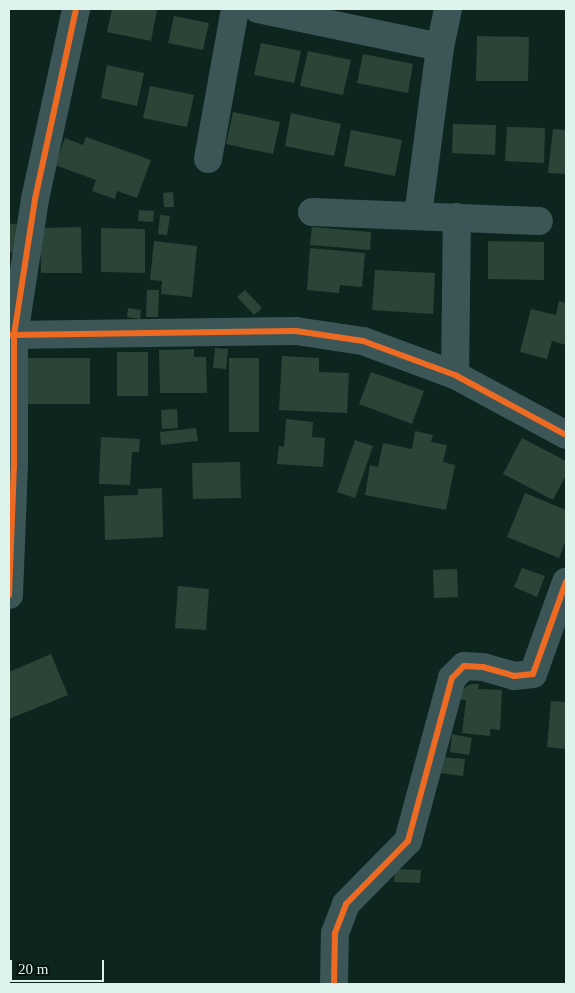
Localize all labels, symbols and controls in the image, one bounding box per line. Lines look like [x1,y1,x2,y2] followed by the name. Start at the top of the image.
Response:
[12,950,106,982] scale bar
[18,961,48,977] text: 20 m

